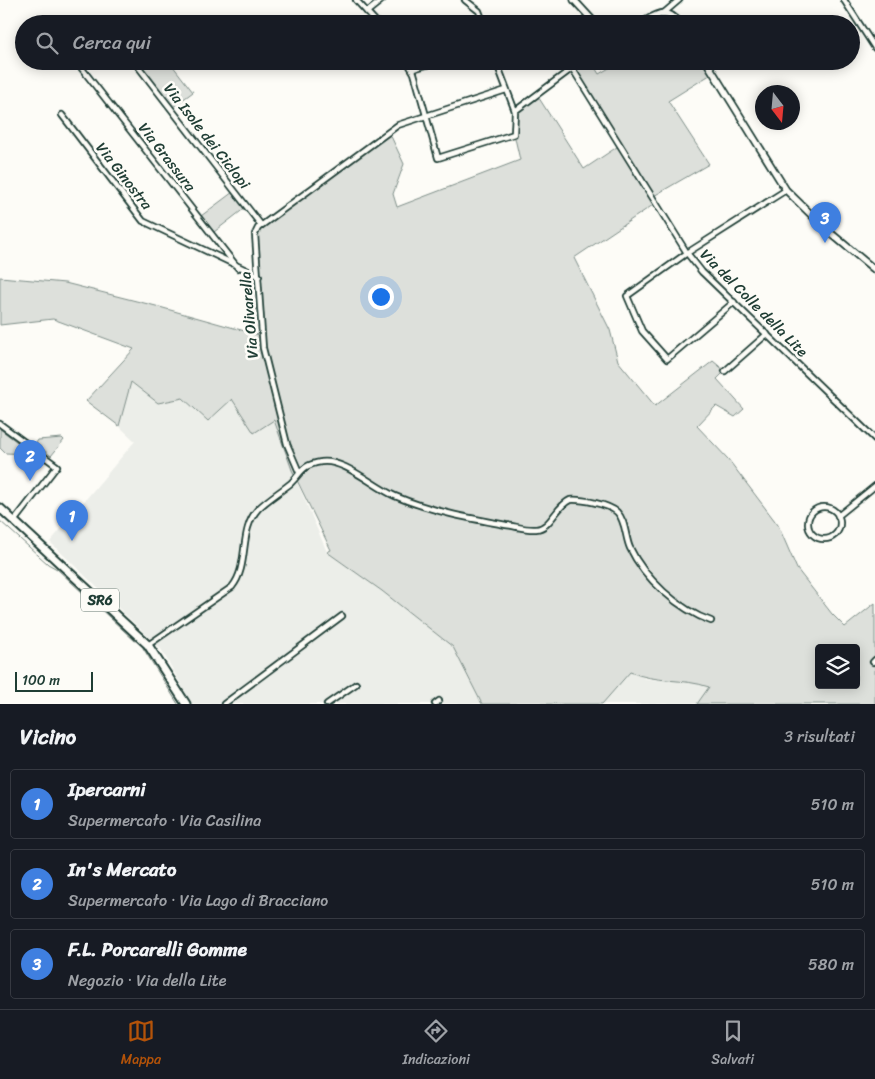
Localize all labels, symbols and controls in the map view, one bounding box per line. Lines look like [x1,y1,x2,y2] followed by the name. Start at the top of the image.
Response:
[15,15,860,70] search box
[73,26,151,59] text: Cerca qui
[33,29,61,57] icon: search
[157,77,258,196] street label: Via Isole dei Ciclopi
[755,85,800,130] north arrow
[131,117,203,198] street label: Via Grassura
[89,136,159,216] street label: Via Ginostra
[809,202,841,243] pin: 3
[694,243,814,363] street label: Via del Colle della Lite
[232,270,266,359] street label: Via Olivarella
[368,284,394,310] your location
[14,440,46,481] pin: 2
[56,500,88,541] pin: 1
[81,588,119,612] road number: SR6
[815,644,860,689] map controls
[815,644,860,689] button: layers
[22,668,60,693] text: 100 m
[15,669,92,692] scale bar
[20,718,76,756] text: Vicino
[784,722,855,751] text: 3 risultati
[68,773,145,806] text: Ipercarni
[34,790,40,819] text: 1
[811,790,854,819] text: 510 m
[68,806,261,835] text: Supermercato · Via Casilina
[68,853,176,886] text: In's Mercato
[32,870,42,899] text: 2
[811,870,854,899] text: 510 m
[68,886,328,915] text: Supermercato · Via Lago di Bracciano
[68,933,247,966] text: F.L. Porcarelli Gomme
[33,950,41,979] text: 3
[808,950,854,979] text: 580 m
[68,966,226,995] text: Negozio · Via della Lite
[121,1017,161,1072] tab: Mappa
[402,1017,470,1072] tab: Indicazioni
[711,1017,754,1072] tab: Salvati

